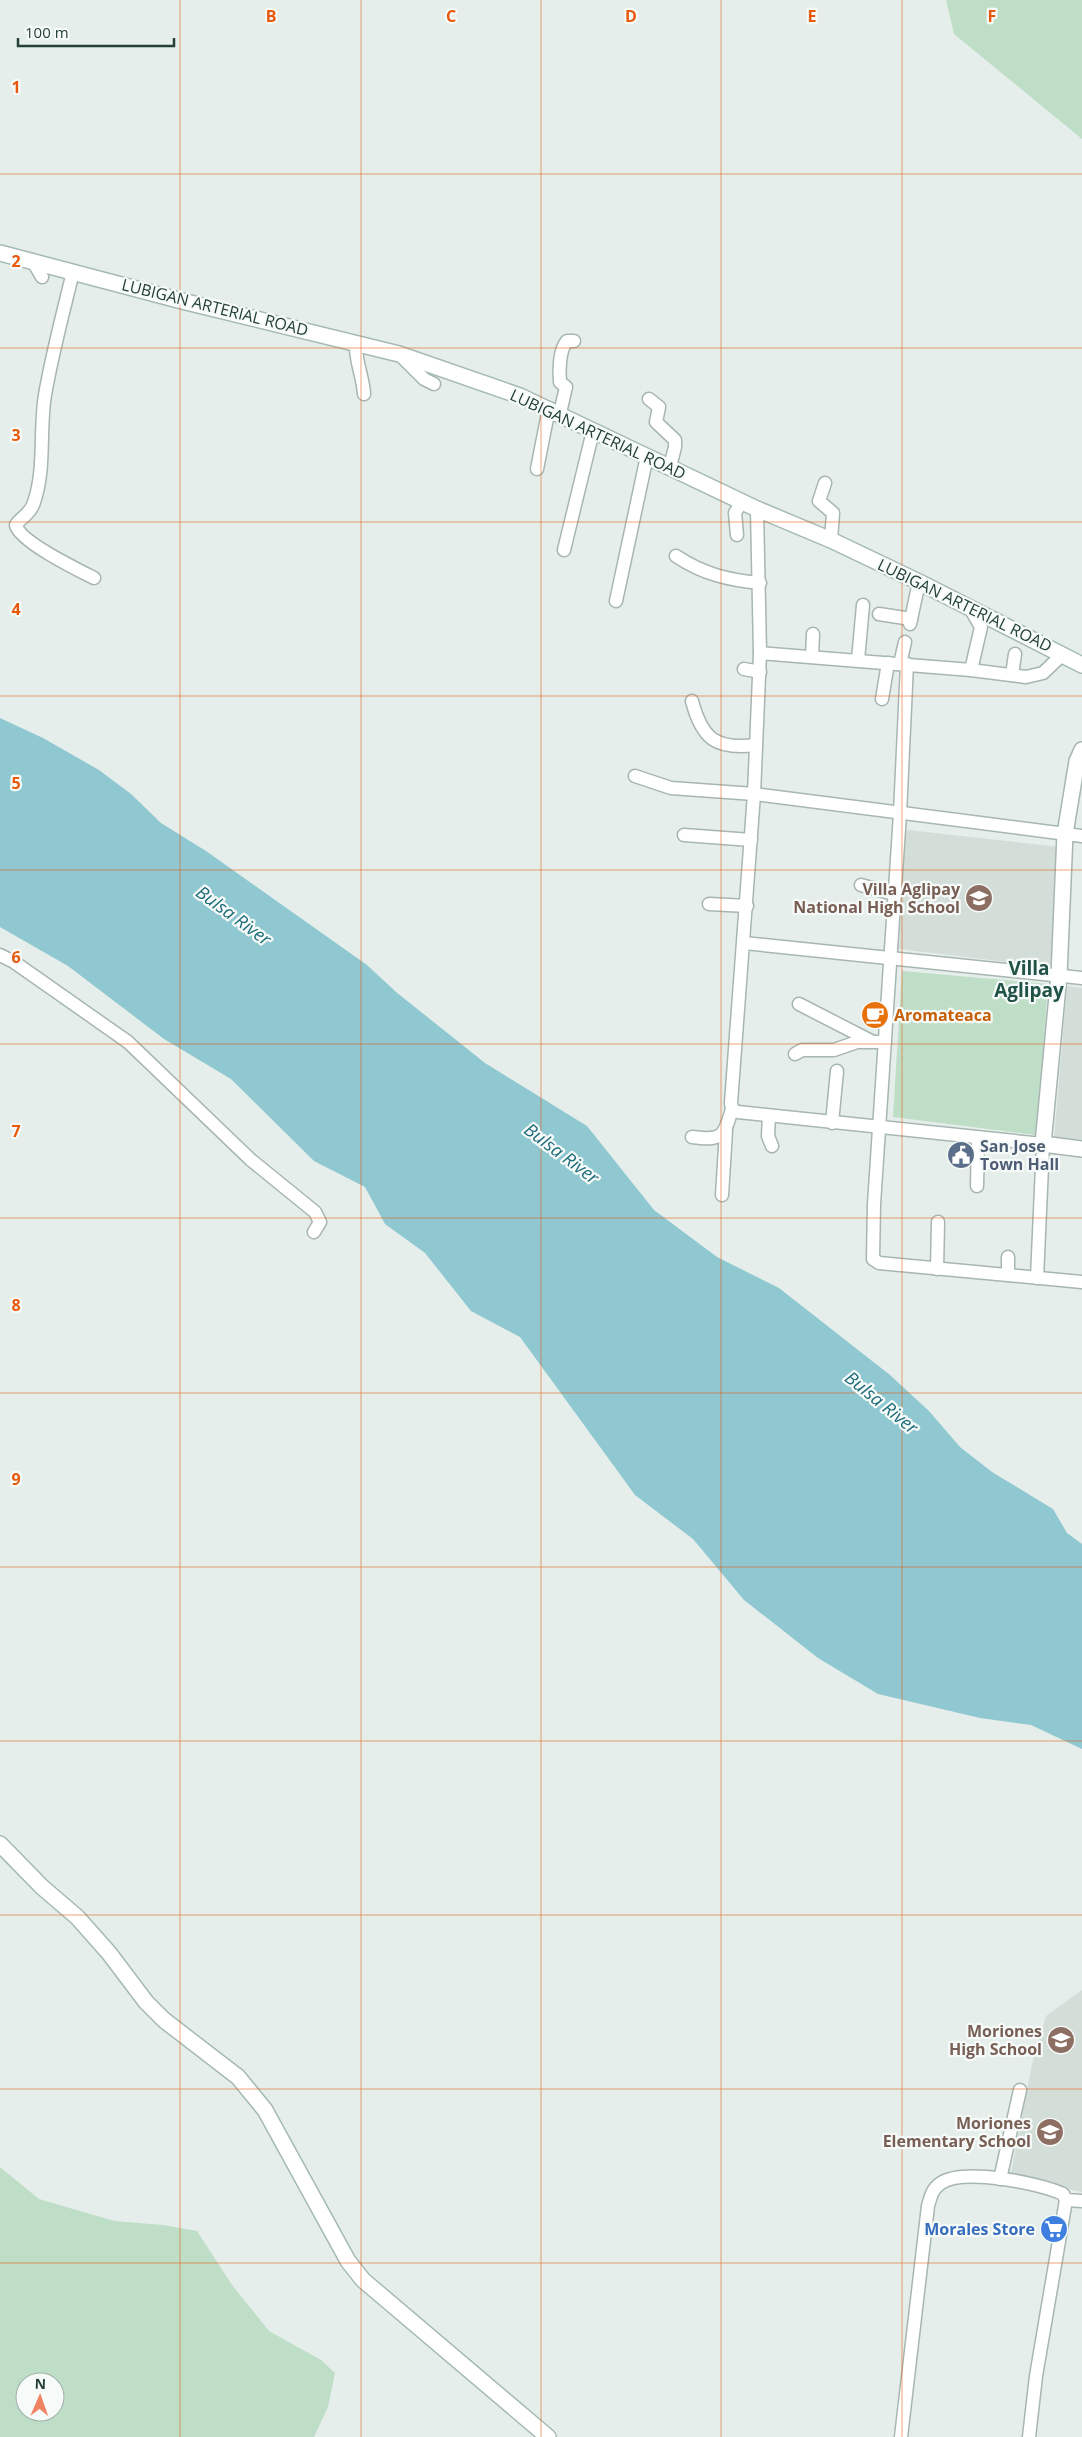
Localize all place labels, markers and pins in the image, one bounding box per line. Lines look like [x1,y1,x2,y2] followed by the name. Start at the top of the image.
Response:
[793,878,961,918] place label: Villa Aglipay National High School
[964,883,994,913] school or university icon: Villa Aglipay National High School
[860,1000,890,1030] cafe icon: Aromateaca
[894,1004,992,1026] place label: Aromateaca
[980,1135,1059,1175] place label: San Jose Town Hall
[946,1140,976,1170] public building icon: San Jose Town Hall
[949,2020,1042,2060] place label: Moriones High School
[1046,2025,1076,2055] school or university icon: Moriones High School
[883,2112,1031,2152] place label: Moriones Elementary School
[1035,2117,1065,2147] school or university icon: Moriones Elementary School
[1039,2214,1069,2244] supermarket icon: Morales Store
[924,2218,1035,2240] place label: Morales Store

